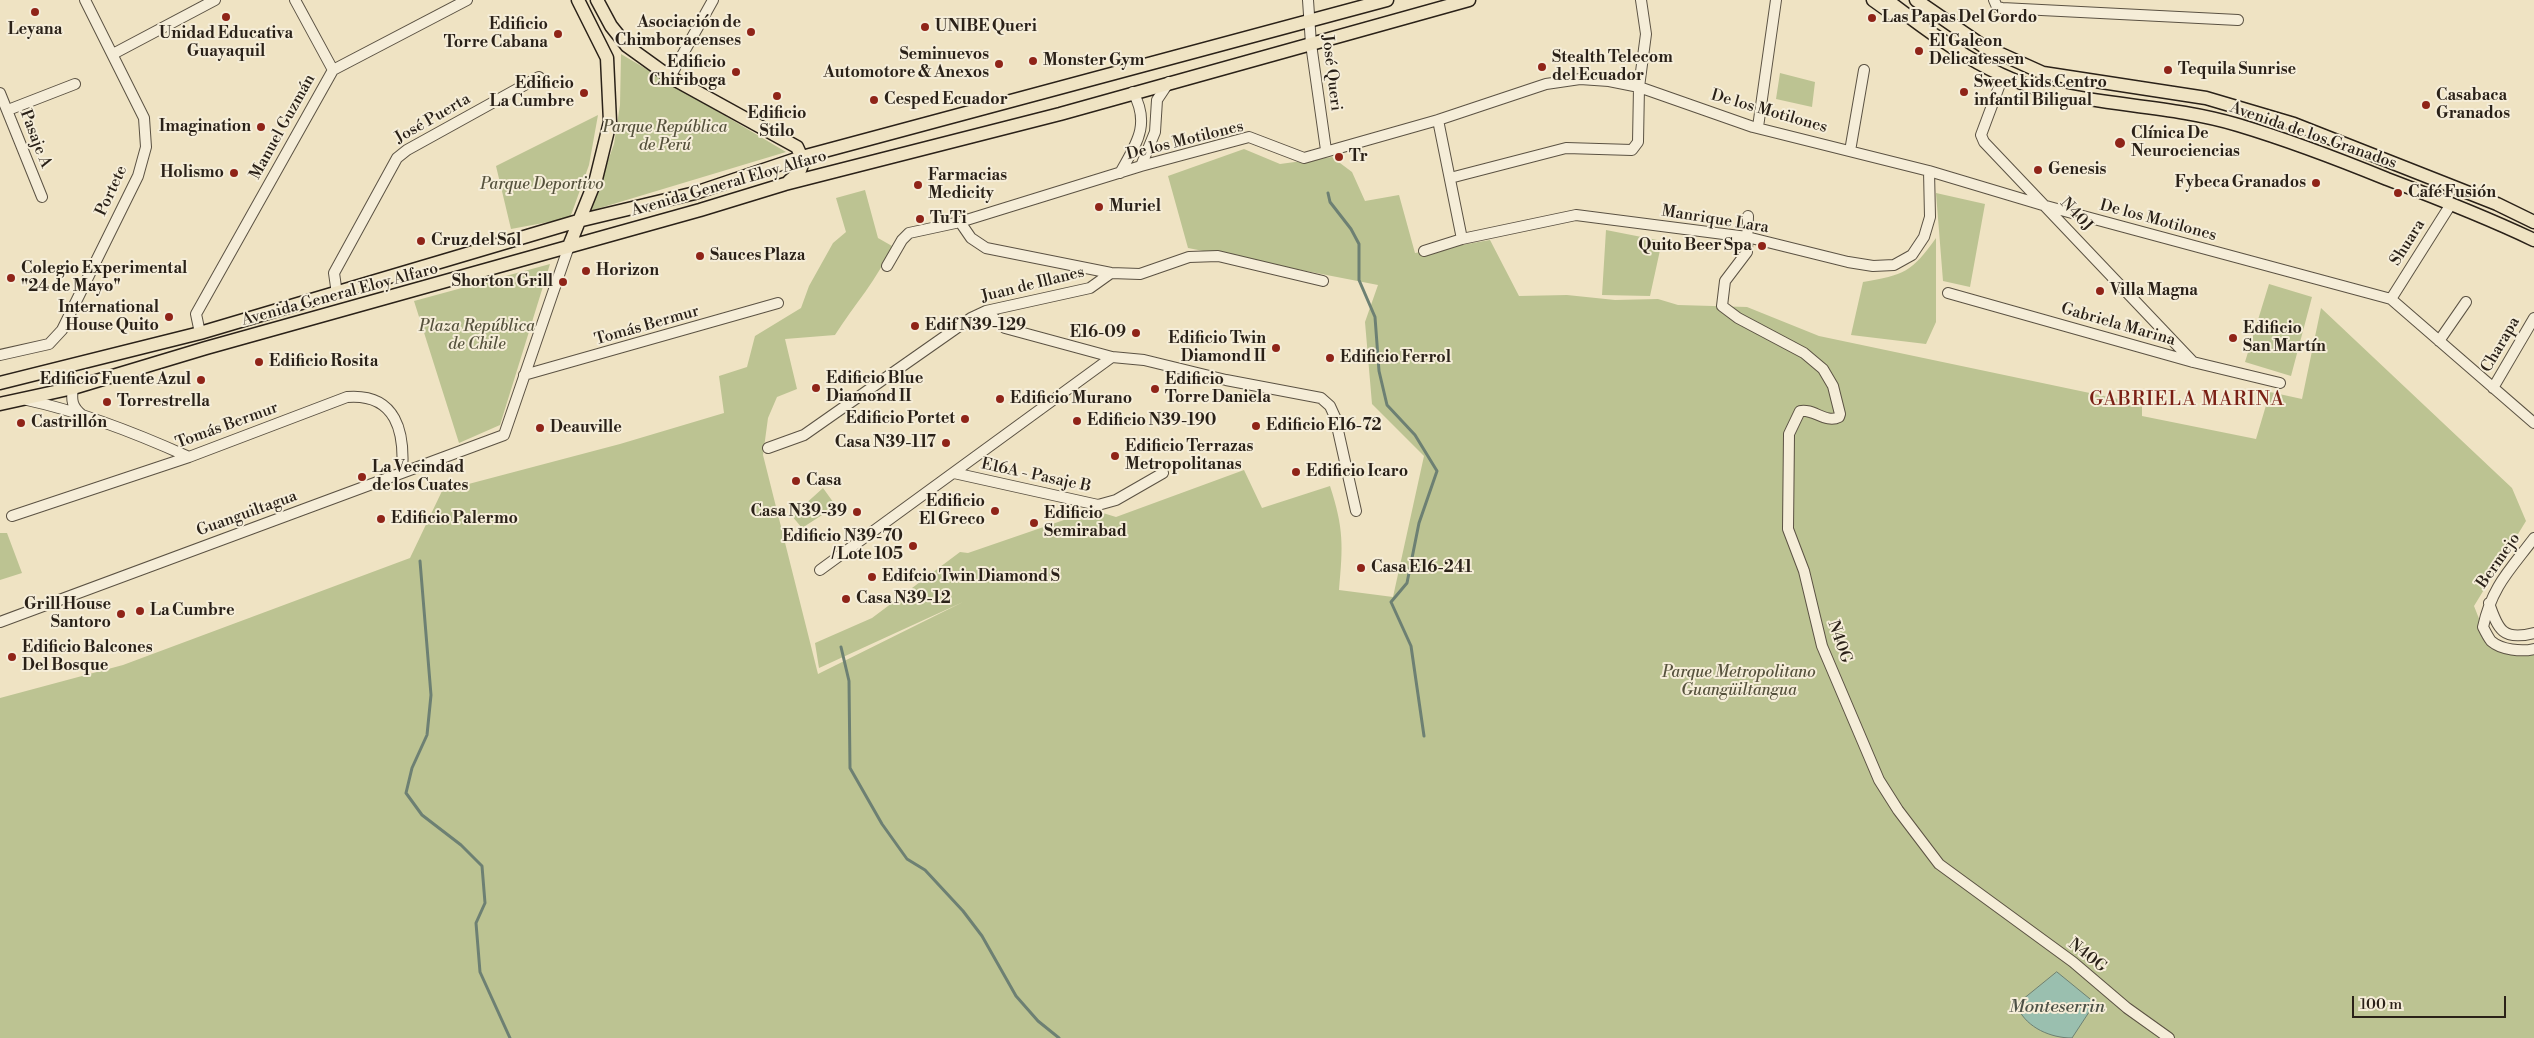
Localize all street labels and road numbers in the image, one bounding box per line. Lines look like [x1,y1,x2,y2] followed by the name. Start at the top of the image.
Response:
[1317,34,1345,112] street label: José Queri
[246,71,320,183] street label: Manuel Guzmán
[1709,86,1829,138] street label: De los Motilones
[392,90,474,148] street label: José Puerta
[2227,98,2399,174] street label: Avenida de los Granados
[15,107,55,171] street label: Pasaje A
[1124,117,1246,165] street label: De los Motilones
[629,147,829,221] street label: Avenida General Eloy Alfaro
[92,163,132,219] street label: Portete
[2056,194,2096,236] street label: N40J
[2097,196,2219,246] street label: De los Motilones
[1660,202,1770,238] street label: Manrique Lara
[2386,216,2430,270] street label: Shuara
[240,260,440,330] street label: Avenida General Eloy Alfaro
[979,263,1087,307] street label: Juan de Illanes
[2059,299,2177,351] street label: Gabriela Marina
[593,302,701,350] street label: Tomás Bermur
[2477,314,2525,376] street label: Charapa
[173,399,281,453] street label: Tomás Bermur
[979,455,1093,497] street label: E16A - Pasaje B
[194,487,300,541] street label: Guanguiltagua
[2473,530,2525,592] street label: Bermejo
[1823,618,1855,666] street label: N40G
[2064,935,2110,977] street label: N40G

